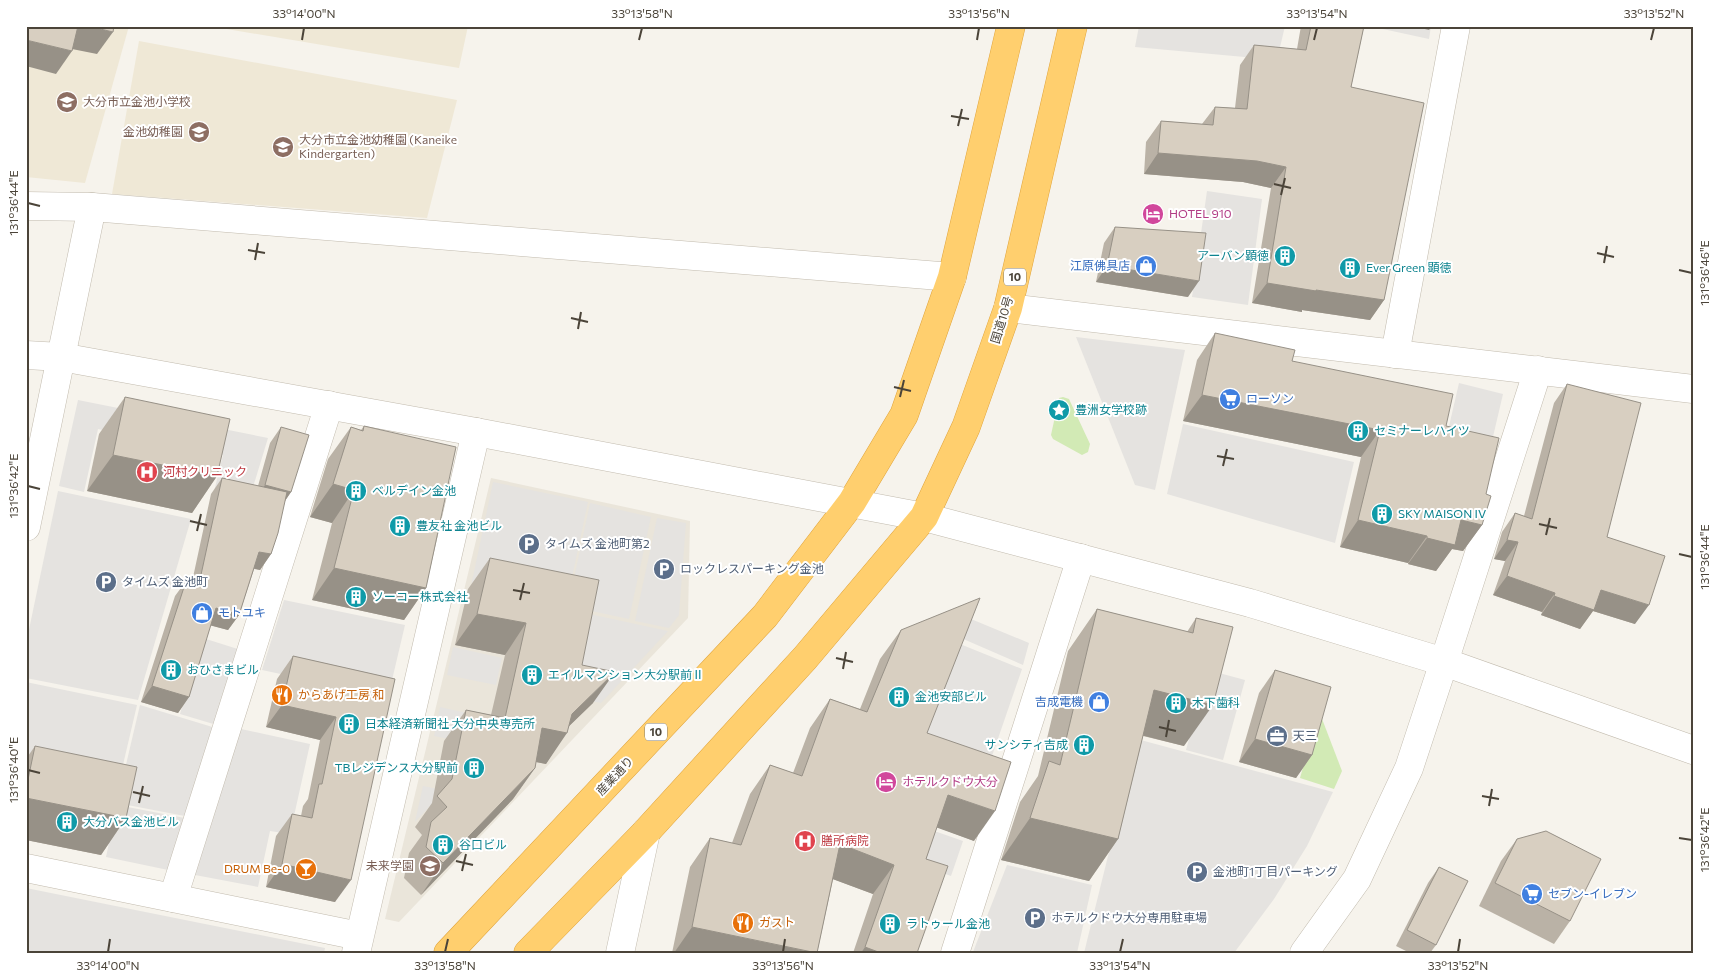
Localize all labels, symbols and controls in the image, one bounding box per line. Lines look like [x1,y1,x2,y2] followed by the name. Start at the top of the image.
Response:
[272,6,336,20] text: 33°14'00"N
[611,6,673,20] text: 33°13'58"N
[948,6,1010,20] text: 33°13'56"N
[1286,6,1348,20] text: 33°13'54"N
[1624,6,1684,20] text: 33°13'52"N
[55,90,79,114] school or university icon: 大分市立金池小学校
[83,94,191,108] place label: 大分市立金池小学校
[187,120,211,144] school or university icon: 金池幼稚園
[123,124,183,138] place label: 金池幼稚園
[299,132,457,160] place label: 大分市立金池幼稚園 (Kaneike Kindergarten)
[271,135,295,159] school or university icon: 大分市立金池幼稚園 (Kaneike Kindergarten)
[6,170,20,236] text: 131°36'44"E
[1141,202,1165,226] hotel icon: HOTEL 910
[1169,206,1232,220] place label: HOTEL 910
[1697,240,1711,306] text: 131°36'46"E
[1273,244,1297,268] building icon: アーバン顕徳
[1197,248,1269,262] place label: アーバン顕徳
[1134,254,1158,278] shop icon: 江原佛具店
[1338,256,1362,280] building icon: Ever Green 顕徳
[1070,258,1130,272] place label: 江原佛具店
[1366,260,1452,274] place label: Ever Green 顕徳
[1004,268,1026,286] road number: 10
[987,294,1015,345] street label: 国道10号
[1218,387,1242,411] supermarket icon: ローソン
[1246,391,1294,405] place label: ローソン
[1047,398,1071,422] place icon: 豊洲女学校跡
[1075,402,1147,416] place label: 豊洲女学校跡
[1346,419,1370,443] building icon: セミナーレハイツ
[1374,423,1470,437] place label: セミナーレハイツ
[6,454,20,518] text: 131°36'42"E
[135,460,159,484] hospital icon: 河村クリニック
[163,464,247,478] place label: 河村クリニック
[344,479,368,503] building icon: ベルデイン金池
[372,483,456,497] place label: ベルデイン金池
[1370,502,1394,526] building icon: SKY MAISON IV
[1398,506,1486,520] place label: SKY MAISON IV
[388,514,412,538] building icon: 豊友社 金池ビル
[416,518,502,532] place label: 豊友社 金池ビル
[1697,524,1711,590] text: 131°36'44"E
[517,532,541,556] parking icon: タイムズ 金池町第2
[545,536,650,550] place label: タイムズ 金池町第2
[652,557,676,581] parking icon: ロックレスパーキング金池
[680,561,824,575] place label: ロックレスパーキング金池
[94,570,118,594] parking icon: タイムズ 金池町
[122,574,208,588] place label: タイムズ 金池町
[344,585,368,609] building icon: ソーコー株式会社
[372,589,468,603] place label: ソーコー株式会社
[190,601,214,625] shop icon: モトユキ
[218,605,266,619] place label: モトユキ
[159,658,183,682] building icon: おひさまビル
[187,662,259,676] place label: おひさまビル
[520,663,544,687] building icon: エイルマンション大分駅前Ⅱ
[548,667,704,681] place label: エイルマンション大分駅前Ⅱ
[270,683,294,707] restaurant icon: からあげ工房 和
[887,685,911,709] building icon: 金池安部ビル
[298,687,384,701] place label: からあげ工房 和
[915,689,987,703] place label: 金池安部ビル
[1087,690,1111,714] shop icon: 吉成電機
[1164,691,1188,715] building icon: 木下歯科
[1035,694,1083,708] place label: 吉成電機
[1192,695,1240,709] place label: 木下歯科
[337,712,361,736] building icon: 日本経済新聞社 大分中央専売所
[365,716,535,730] place label: 日本経済新聞社 大分中央専売所
[645,724,667,740] road number: 10
[1265,724,1289,748] office icon: 天三
[1293,728,1317,742] place label: 天三
[1072,733,1096,757] building icon: サンシティ吉成
[6,737,20,803] text: 131°36'40"E
[985,737,1068,751] place label: サンシティ吉成
[593,753,636,798] street label: 産業通り
[462,756,486,780] building icon: TBレジデンス大分駅前
[335,760,458,774] place label: TBレジデンス大分駅前
[874,770,898,794] hotel icon: ホテルクドウ大分
[902,774,998,788] place label: ホテルクドウ大分
[1697,808,1711,872] text: 131°36'42"E
[55,810,79,834] building icon: 大分バス金池ビル
[83,814,179,828] place label: 大分バス金池ビル
[793,829,817,853] hospital icon: 膳所病院
[431,833,455,857] building icon: 谷口ビル
[821,833,869,847] place label: 膳所病院
[459,837,507,851] place label: 谷口ビル
[418,854,442,878] school or university icon: 未来学園
[294,857,318,881] bar icon: DRUM Be-0
[366,858,414,872] place label: 未来学園
[1185,860,1209,884] parking icon: 金池町1丁目パーキング
[224,861,290,875] place label: DRUM Be-0
[1213,864,1338,878] place label: 金池町1丁目パーキング
[1520,882,1544,906] supermarket icon: セブン-イレブン
[1548,886,1637,900] place label: セブン-イレブン
[1023,906,1047,930] parking icon: ホテルクドウ大分専用駐車場
[1051,910,1207,924] place label: ホテルクドウ大分専用駐車場
[731,911,755,935] restaurant icon: ガスト
[878,912,902,936] building icon: ラトゥール金池
[759,915,795,929] place label: ガスト
[906,916,990,930] place label: ラトゥール金池
[76,958,140,972] text: 33°14'00"N
[414,958,476,972] text: 33°13'58"N
[752,958,814,972] text: 33°13'56"N
[1089,958,1151,972] text: 33°13'54"N
[1428,958,1488,972] text: 33°13'52"N

